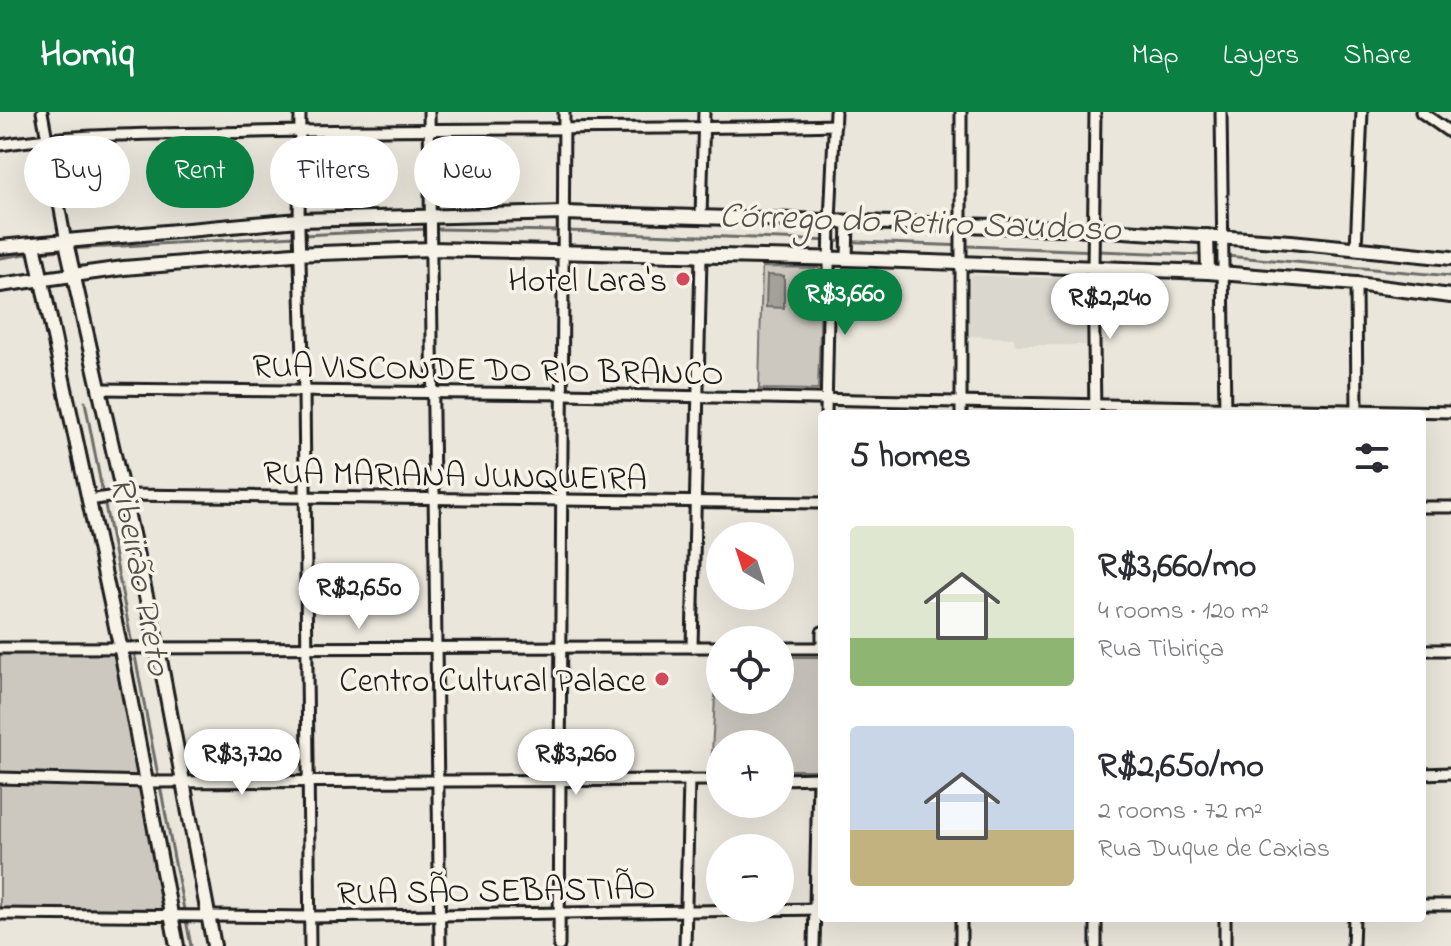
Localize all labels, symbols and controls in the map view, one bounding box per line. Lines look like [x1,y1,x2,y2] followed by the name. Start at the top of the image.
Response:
[40,28,134,84] text: Homiq
[1131,36,1179,77] text: Map
[1223,36,1299,77] text: Layers
[1343,36,1411,77] text: Share
[24,136,130,208] chip: Buy
[146,136,254,208] chip: Rent
[270,136,398,208] chip: Filters
[414,136,520,208] chip: New
[718,191,1123,258] water label: Córrego do Retiro Saudoso
[508,258,667,308] place label: Hotel Lara's
[771,269,919,337] pin: R$3,660
[674,270,692,288] marker: Hotel Lara's
[1036,273,1184,341] pin: R$2,240
[805,276,885,314] text: R$3,660
[1069,280,1151,318] text: R$2,240
[252,343,724,401] street label: RUA VISCONDE DO RIO BRANCO
[850,433,971,483] text: 5 homes
[1350,436,1394,480] icon: filters
[262,450,647,506] street label: RUA MARIANA JUNQUEIRA
[93,472,184,681] water label: Ribeirão Preto
[706,522,794,610] north arrow
[706,522,794,922] map controls
[1098,543,1256,593] text: R$3,660/mo
[914,558,1010,654] icon: home
[285,563,433,631] pin: R$2,650
[316,570,402,608] text: R$2,650
[1098,593,1269,631] text: 4 rooms · 120 m²
[706,626,794,714] button: locate
[1098,631,1224,669] text: Rua Tibiriça
[339,658,647,708] place label: Centro Cultural Palace
[653,670,671,688] marker: Centro Cultural Palace
[168,729,316,797] pin: R$3,720
[502,729,650,797] pin: R$3,260
[706,730,794,818] button: +
[202,736,282,774] text: R$3,720
[536,736,616,774] text: R$3,260
[1098,743,1264,793] text: R$2,650/mo
[914,758,1010,854] icon: home
[1098,793,1263,831] text: 2 rooms · 72 m²
[1098,831,1330,869] text: Rua Duque de Caxias
[706,834,794,922] button: −
[336,865,656,921] street label: RUA SÃO SEBASTIÃO

